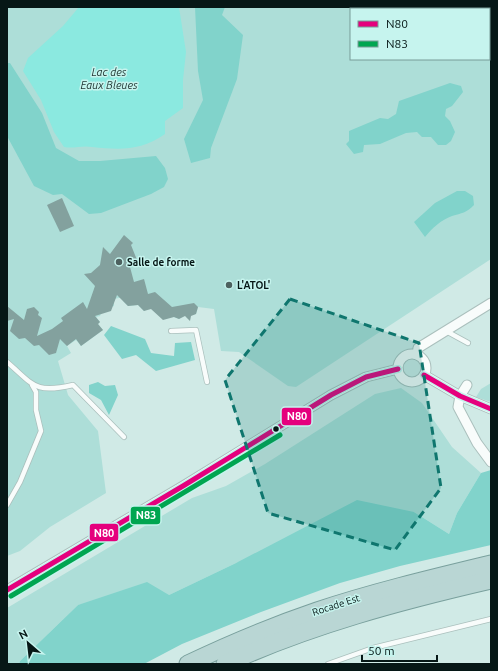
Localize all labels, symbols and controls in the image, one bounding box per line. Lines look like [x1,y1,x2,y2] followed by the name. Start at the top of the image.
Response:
[350,8,490,60] legend
[386,17,408,30] text: N80
[386,37,408,50] text: N83
[80,66,138,91] water label: Lac des Eaux Bleues
[114,257,124,267] marker: Salle de forme
[127,257,195,268] place label: Salle de forme
[224,280,234,290] marker: L'ATOL'
[237,280,270,291] place label: L'ATOL'
[281,407,312,426] line badge: N80
[287,410,307,422] text: N80
[271,424,281,434] unlabelled marker
[130,506,161,525] line badge: N83
[136,509,156,521] text: N83
[89,523,119,542] line badge: N80
[94,527,114,539] text: N80
[311,592,361,618] street label: Rocade Est
[8,623,48,663] north arrow
[17,627,30,641] text: N
[362,637,437,663] scale bar
[368,644,395,657] text: 50 m

